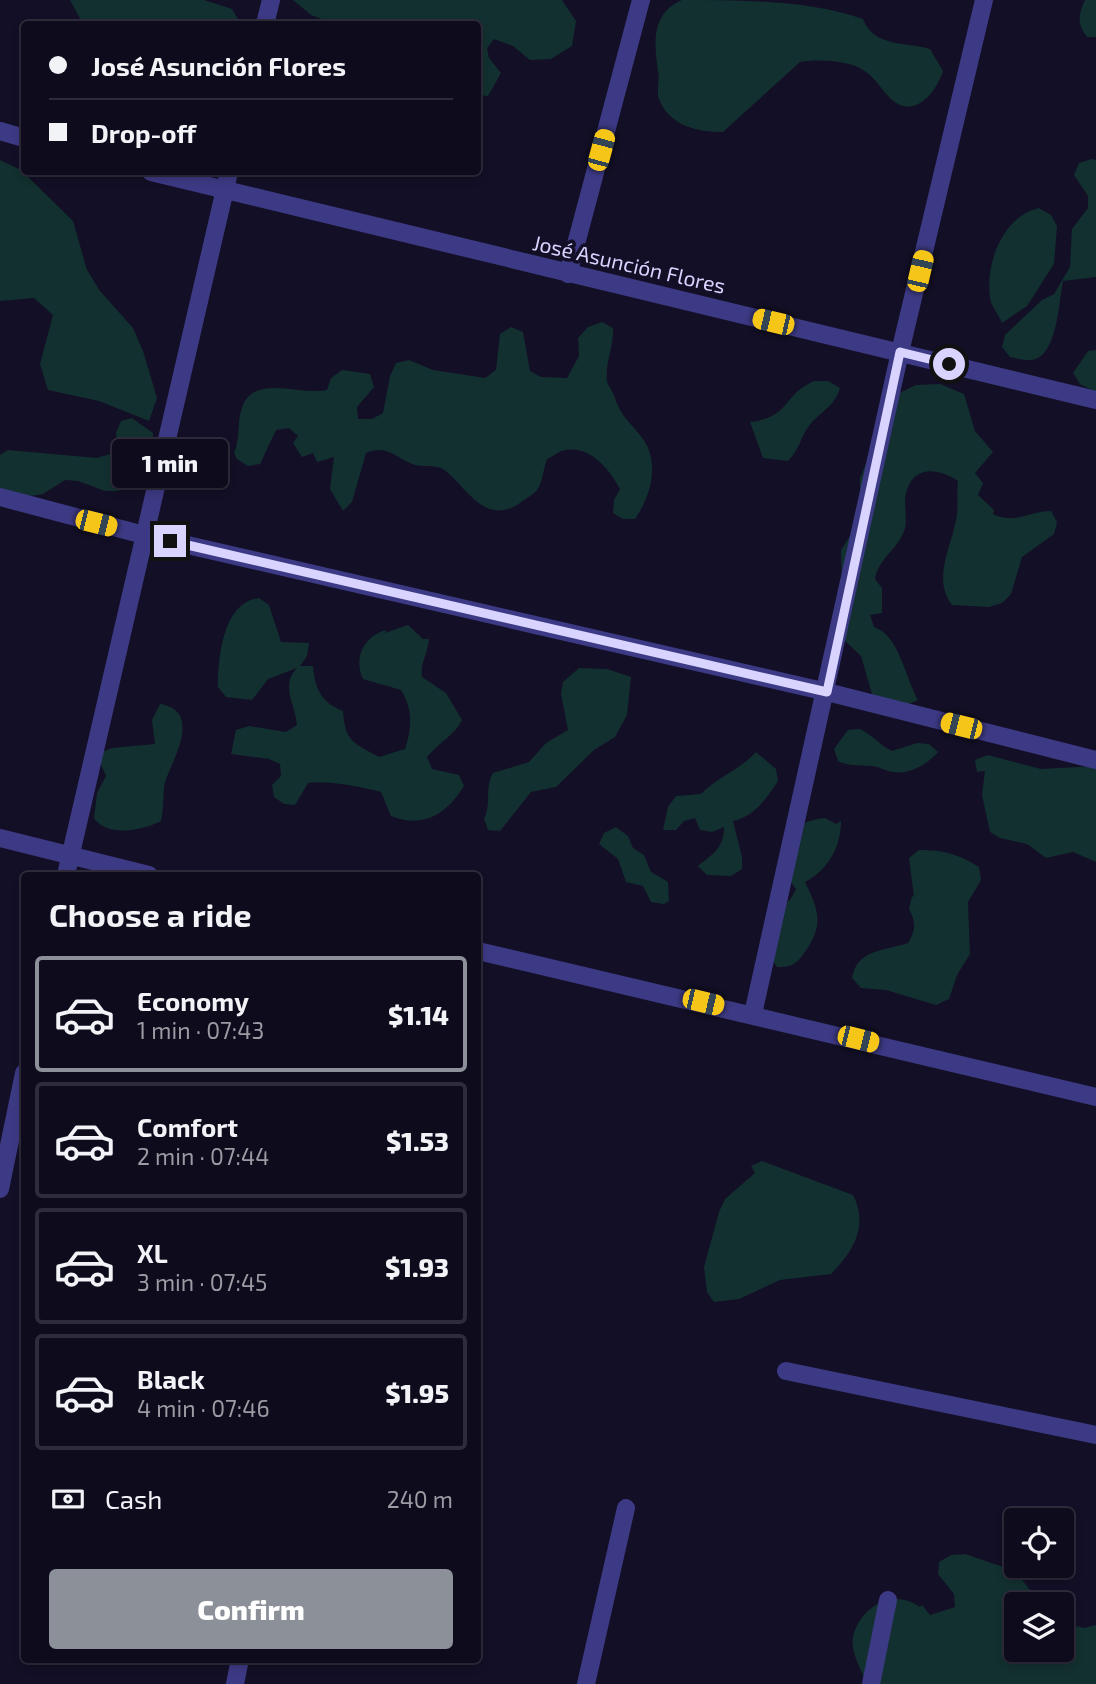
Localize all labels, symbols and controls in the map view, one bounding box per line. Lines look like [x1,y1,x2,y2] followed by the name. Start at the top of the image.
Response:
[91,50,346,81] text: José Asunción Flores
[91,117,196,148] text: Drop-off
[586,127,617,173] car
[531,229,728,298] street label: José Asunción Flores
[906,248,935,294] car
[751,307,796,337] car
[933,348,965,380] route start
[112,440,228,489] callout: 1 min
[142,449,198,477] text: 1 min
[74,508,119,538] car
[154,525,186,557] route end
[939,711,984,741] car
[49,895,252,933] text: Choose a ride
[53,983,116,1046] icon: car
[137,985,249,1016] text: Economy
[681,987,726,1017] car
[388,999,449,1030] text: $1.14
[137,1016,264,1044] text: 1 min · 07:43
[836,1024,881,1054] car
[53,1109,116,1172] icon: car
[137,1111,238,1142] text: Comfort
[386,1125,449,1156] text: $1.53
[137,1142,269,1170] text: 2 min · 07:44
[53,1235,116,1298] icon: car
[137,1237,168,1268] text: XL
[385,1251,449,1282] text: $1.93
[137,1268,267,1296] text: 3 min · 07:45
[53,1361,116,1424] icon: car
[137,1363,205,1394] text: Black
[385,1377,449,1408] text: $1.95
[137,1394,270,1422] text: 4 min · 07:46
[49,1480,87,1518] icon: cash
[105,1483,162,1514] text: Cash
[387,1485,453,1513] text: 240 m
[1004,1508,1074,1662] map controls
[1004,1508,1074,1578] button: locate
[49,1569,453,1649] button: Confirm
[1004,1592,1074,1662] button: layers

